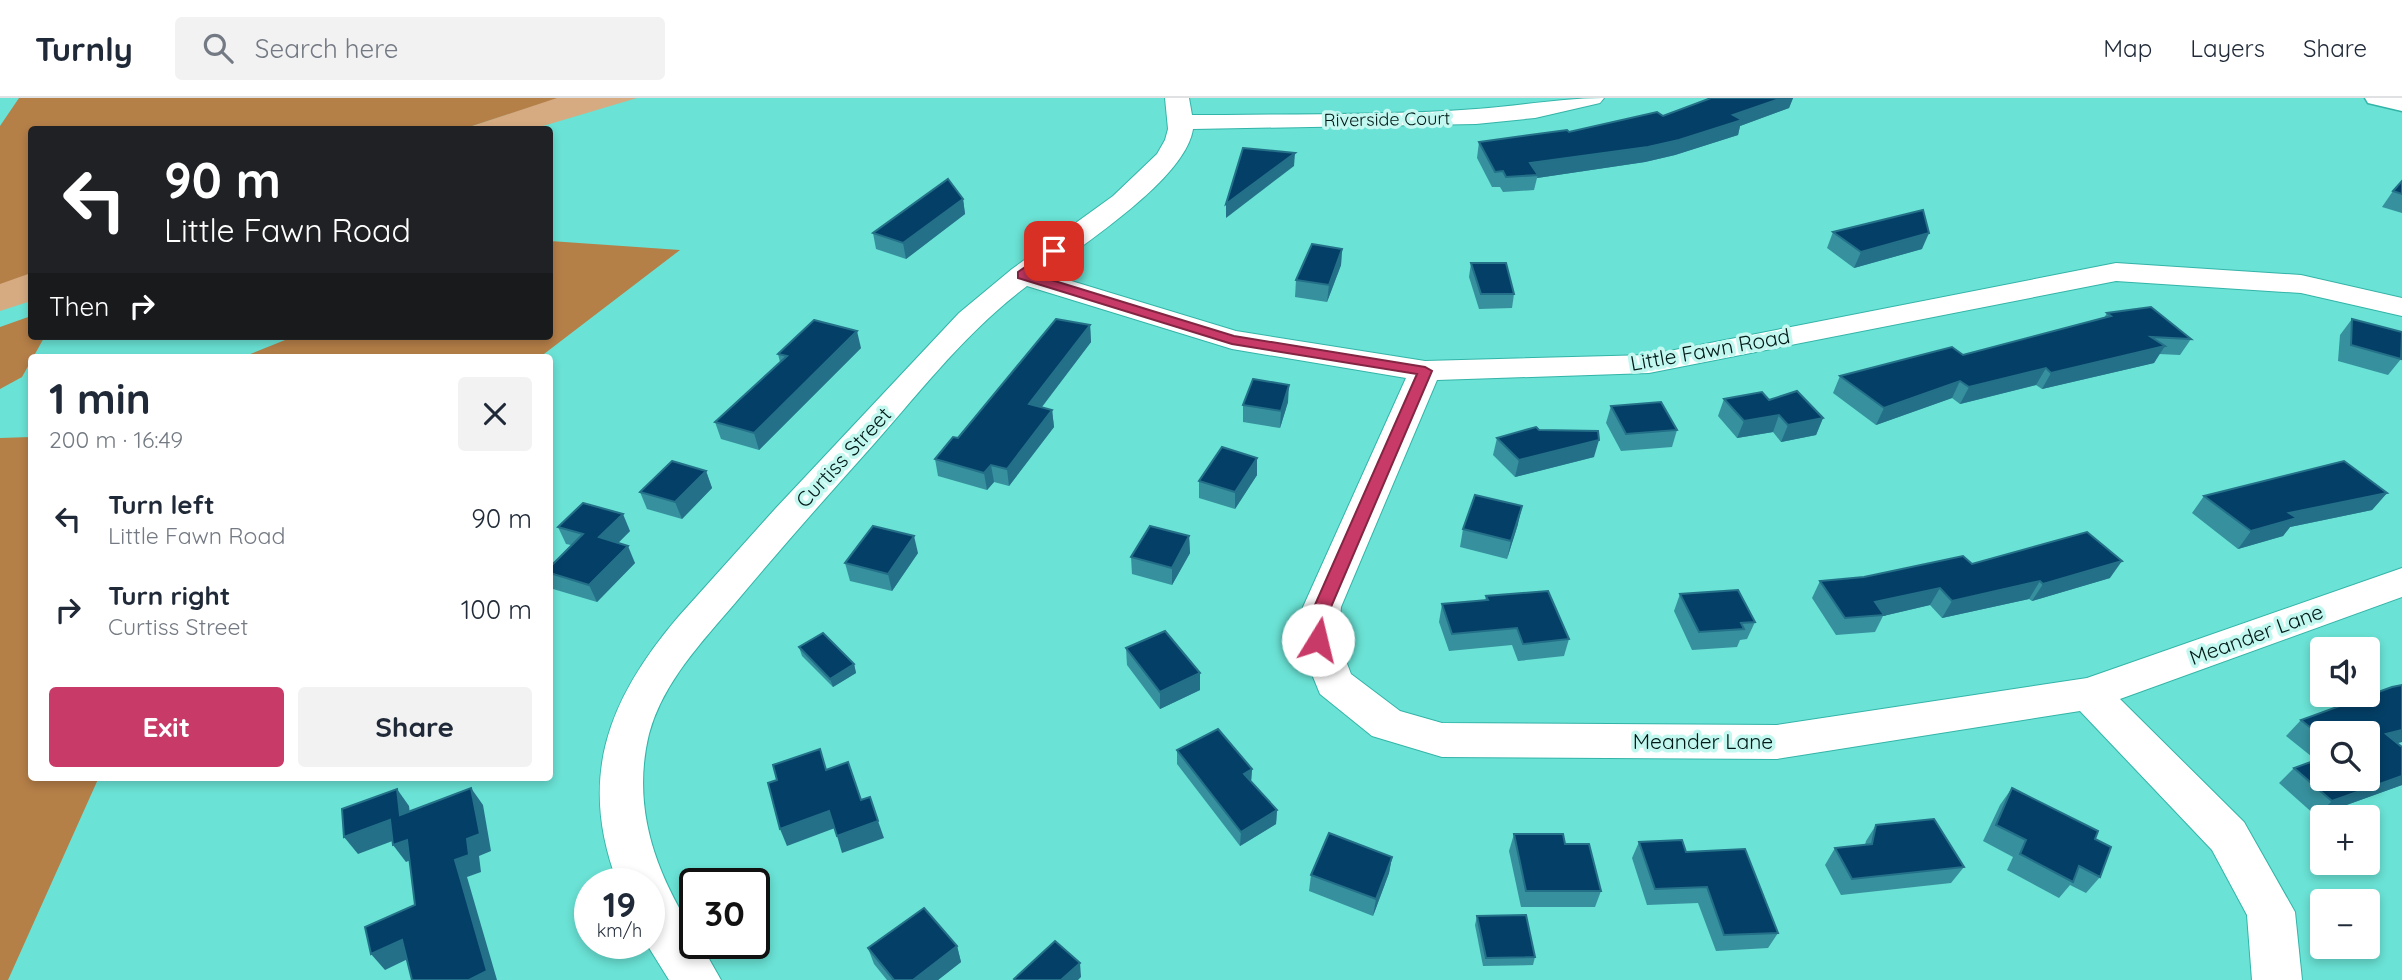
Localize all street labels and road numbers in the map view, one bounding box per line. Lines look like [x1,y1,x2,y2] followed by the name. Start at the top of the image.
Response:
[1323,106,1451,132] street label: Riverside Court
[1628,322,1792,376] street label: Little Fawn Road
[790,401,896,513] street label: Curtiss Street
[2186,598,2326,670] street label: Meander Lane
[1633,728,1773,754] street label: Meander Lane

